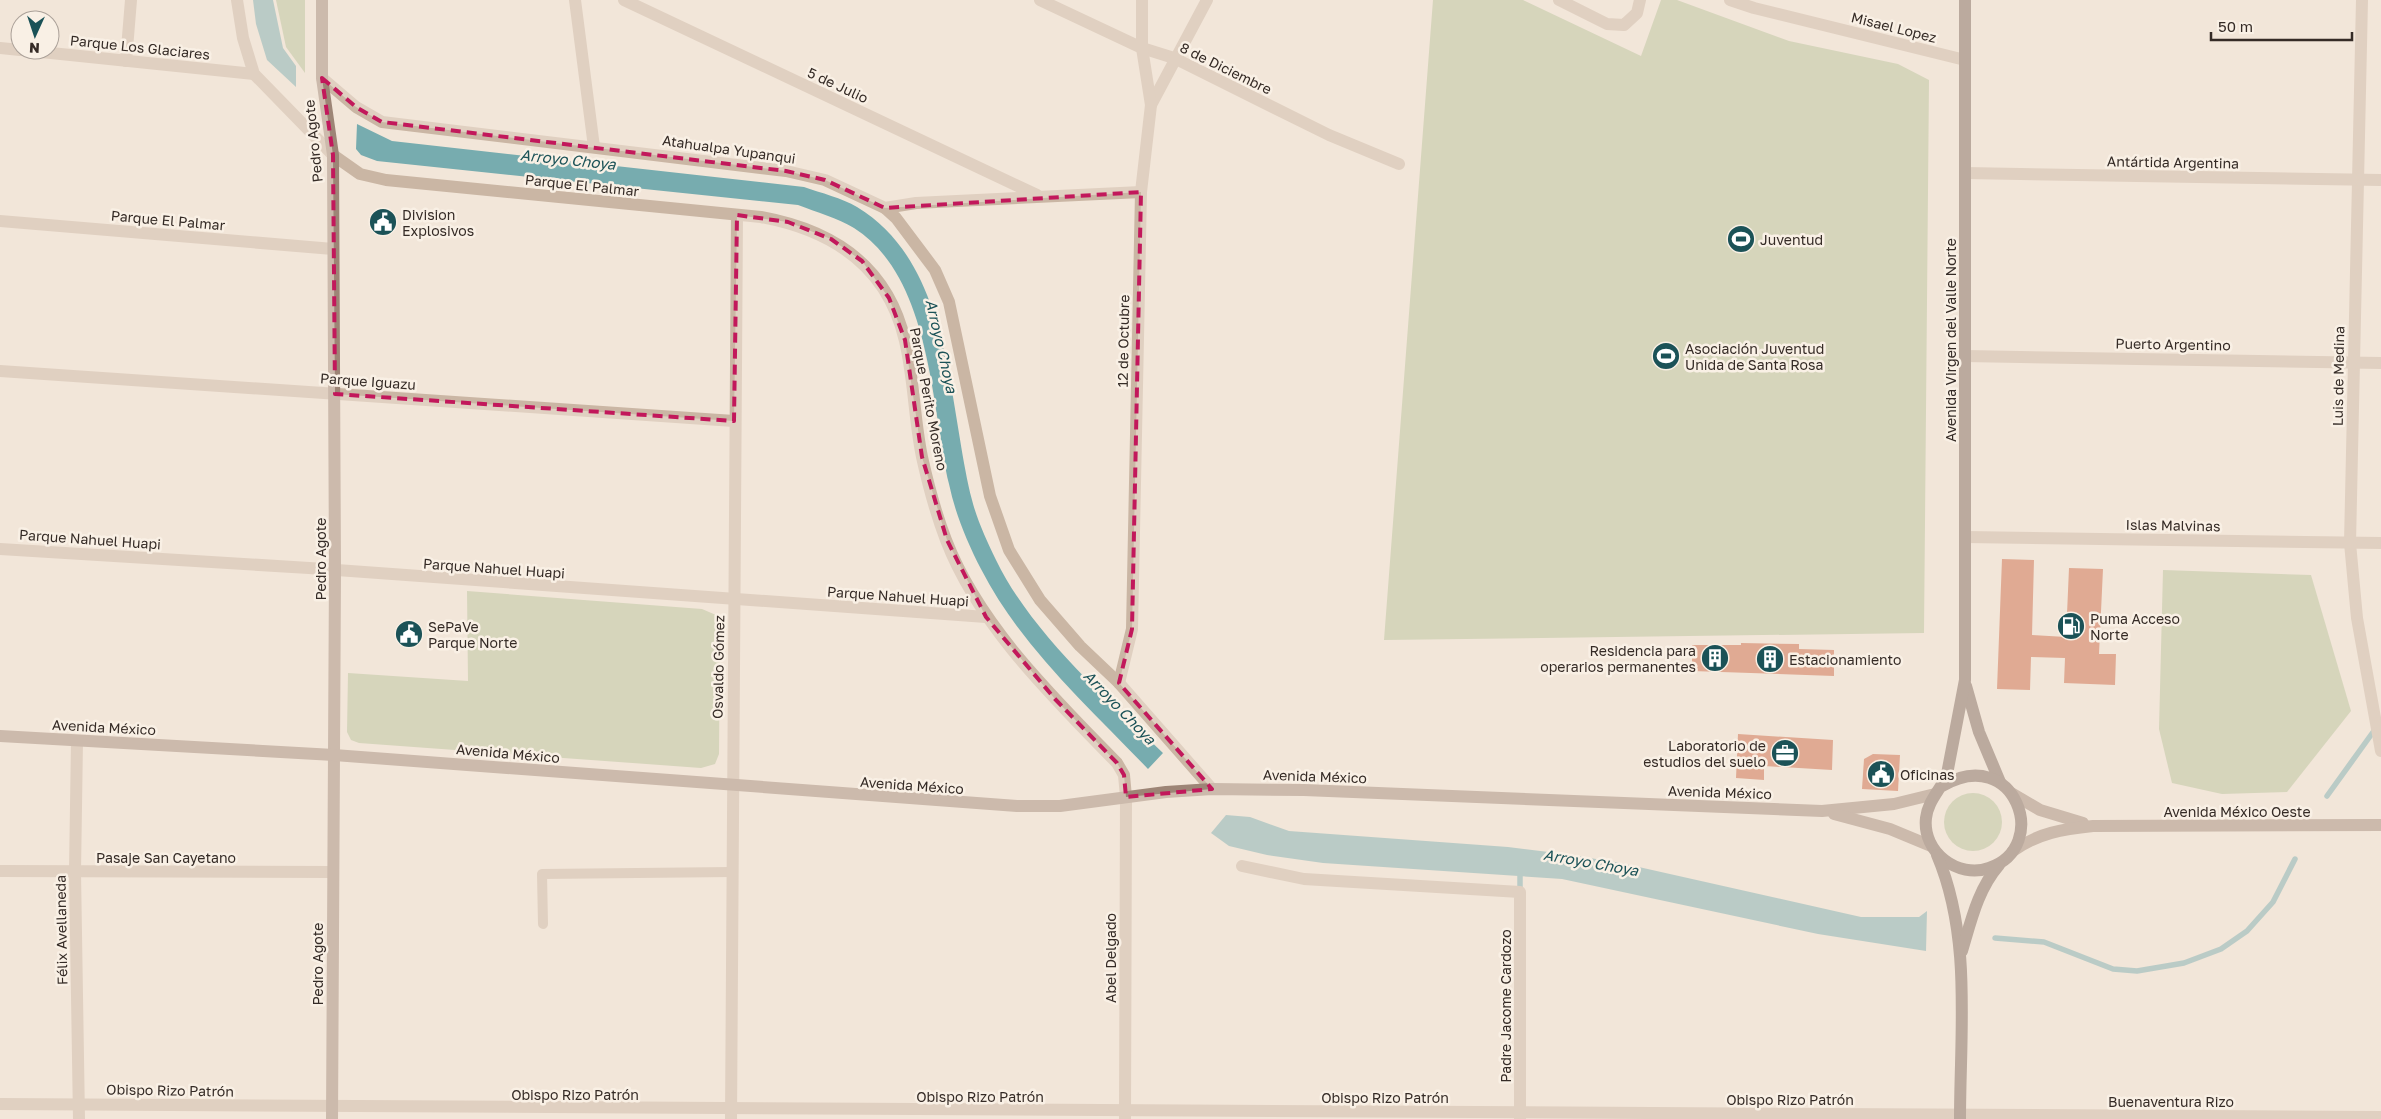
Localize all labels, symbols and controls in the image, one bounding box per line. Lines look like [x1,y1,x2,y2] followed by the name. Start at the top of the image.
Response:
[1850,8,1938,46] street label: Misael Lopez
[10,10,60,60] north arrow
[2211,10,2352,42] scale bar
[2218,17,2253,35] text: 50 m
[69,31,211,63] street label: Parque Los Glaciares
[1177,38,1275,98] street label: 8 de Diciembre
[29,40,40,57] text: N
[805,64,871,106] street label: 5 de Julio
[300,99,326,183] street label: Pedro Agote
[661,131,797,167] street label: Atahualpa Yupanqui
[519,145,617,174] water label: Arroyo Choya
[2107,152,2239,172] street label: Antártida Argentina
[524,171,640,200] street label: Parque El Palmar
[402,206,474,239] place label: Division Explosivos
[110,207,226,234] street label: Parque El Palmar
[368,207,398,237] public building icon: Division Explosivos
[1726,224,1756,254] sports icon: Juventud
[1760,231,1823,248] place label: Juventud
[1942,238,1959,442] street label: Avenida Virgen del Valle Norte
[1114,294,1132,388] street label: 12 de Octubre
[921,297,962,395] water label: Arroyo Choya
[907,326,951,472] street label: Parque Perito Moreno
[2329,326,2347,426] street label: Luis de Medina
[2115,334,2231,354] street label: Puerto Argentino
[1685,340,1824,373] place label: Asociación Juventud Unida de Santa Rosa
[1651,341,1681,371] sports icon: Asociación Juventud Unida de Santa Rosa
[320,369,416,393] street label: Parque Iguazu
[2125,516,2221,534] street label: Islas Malvinas
[312,518,329,600] street label: Pedro Agote
[19,526,161,552] street label: Parque Nahuel Huapi
[423,555,565,581] street label: Parque Nahuel Huapi
[827,583,969,609] street label: Parque Nahuel Huapi
[2090,610,2180,643] place label: Puma Acceso Norte
[2056,611,2086,641] fuel station icon: Puma Acceso Norte
[709,615,727,719] street label: Osvaldo Gómez
[428,618,517,651] place label: SePaVe Parque Norte
[394,619,424,649] public building icon: SePaVe Parque Norte
[1540,642,1696,675] place label: Residencia para operarios permanentes
[1700,643,1730,673] building icon: Residencia para operarios permanentes
[1755,644,1785,674] building icon: Estacionamiento
[1789,651,1902,668] place label: Estacionamiento
[1080,666,1160,749] water label: Arroyo Choya
[52,716,156,738] street label: Avenida México
[1643,737,1766,770] place label: Laboratorio de estudios del suelo
[1770,738,1800,768] office icon: Laboratorio de estudios del suelo
[455,740,561,766] street label: Avenida México
[1866,759,1896,789] public building icon: Oficinas
[1263,766,1367,786] street label: Avenida México
[1900,766,1955,783] place label: Oficinas
[860,773,964,797] street label: Avenida México
[1668,782,1772,802] street label: Avenida México
[2163,803,2311,820] street label: Avenida México Oeste
[1542,845,1640,880] water label: Arroyo Choya
[96,849,236,866] street label: Pasaje San Cayetano
[52,875,70,985] street label: Félix Avellaneda
[1102,913,1119,1003] street label: Abel Delgado
[309,923,326,1005] street label: Pedro Agote
[1497,929,1514,1083] street label: Padre Jacome Cardozo
[106,1080,234,1100] street label: Obispo Rizo Patrón
[511,1086,639,1103] street label: Obispo Rizo Patrón
[916,1088,1044,1105] street label: Obispo Rizo Patrón
[1321,1089,1449,1106] street label: Obispo Rizo Patrón
[1726,1091,1854,1108] street label: Obispo Rizo Patrón
[2108,1093,2234,1110] street label: Buenaventura Rizo

